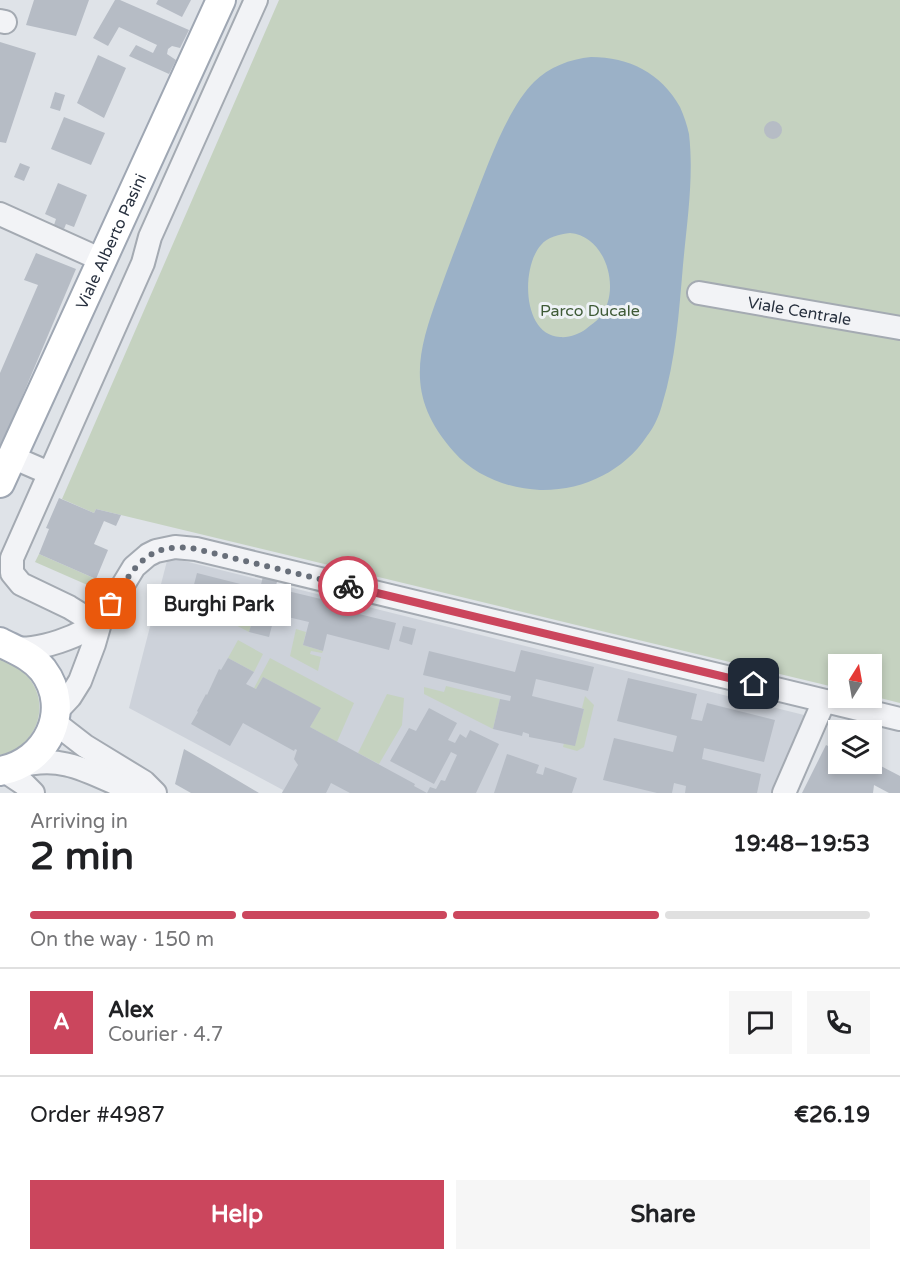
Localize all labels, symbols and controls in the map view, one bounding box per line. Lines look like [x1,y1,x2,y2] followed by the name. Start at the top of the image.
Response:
[72,171,151,313] street label: Viale Alberto Pasini
[746,293,853,330] street label: Viale Centrale
[540,301,640,321] park label: Parco Ducale
[318,556,378,616] courier
[332,570,365,603] icon: bike
[85,578,136,629] pin
[147,583,291,625] callout: Burghi Park
[94,587,127,620] icon: bag
[164,593,274,617] text: Burghi Park
[828,654,882,708] north arrow
[828,654,882,774] map controls
[728,658,779,709] pin
[737,667,770,700] icon: home
[828,720,882,774] button: layers
[30,810,128,834] text: Arriving in
[733,831,870,857] text: 19:48–19:53
[30,833,134,880] text: 2 min
[30,928,214,952] text: On the way · 150 m
[729,991,792,1054] button: chat
[807,991,870,1054] button: phone
[108,997,154,1023] text: Alex
[53,1009,70,1035] text: A
[108,1023,223,1047] text: Courier · 4.7
[30,1102,165,1128] text: Order #4987
[794,1102,870,1128] text: €26.19
[30,1180,444,1249] button: Help
[456,1180,870,1249] button: Share

